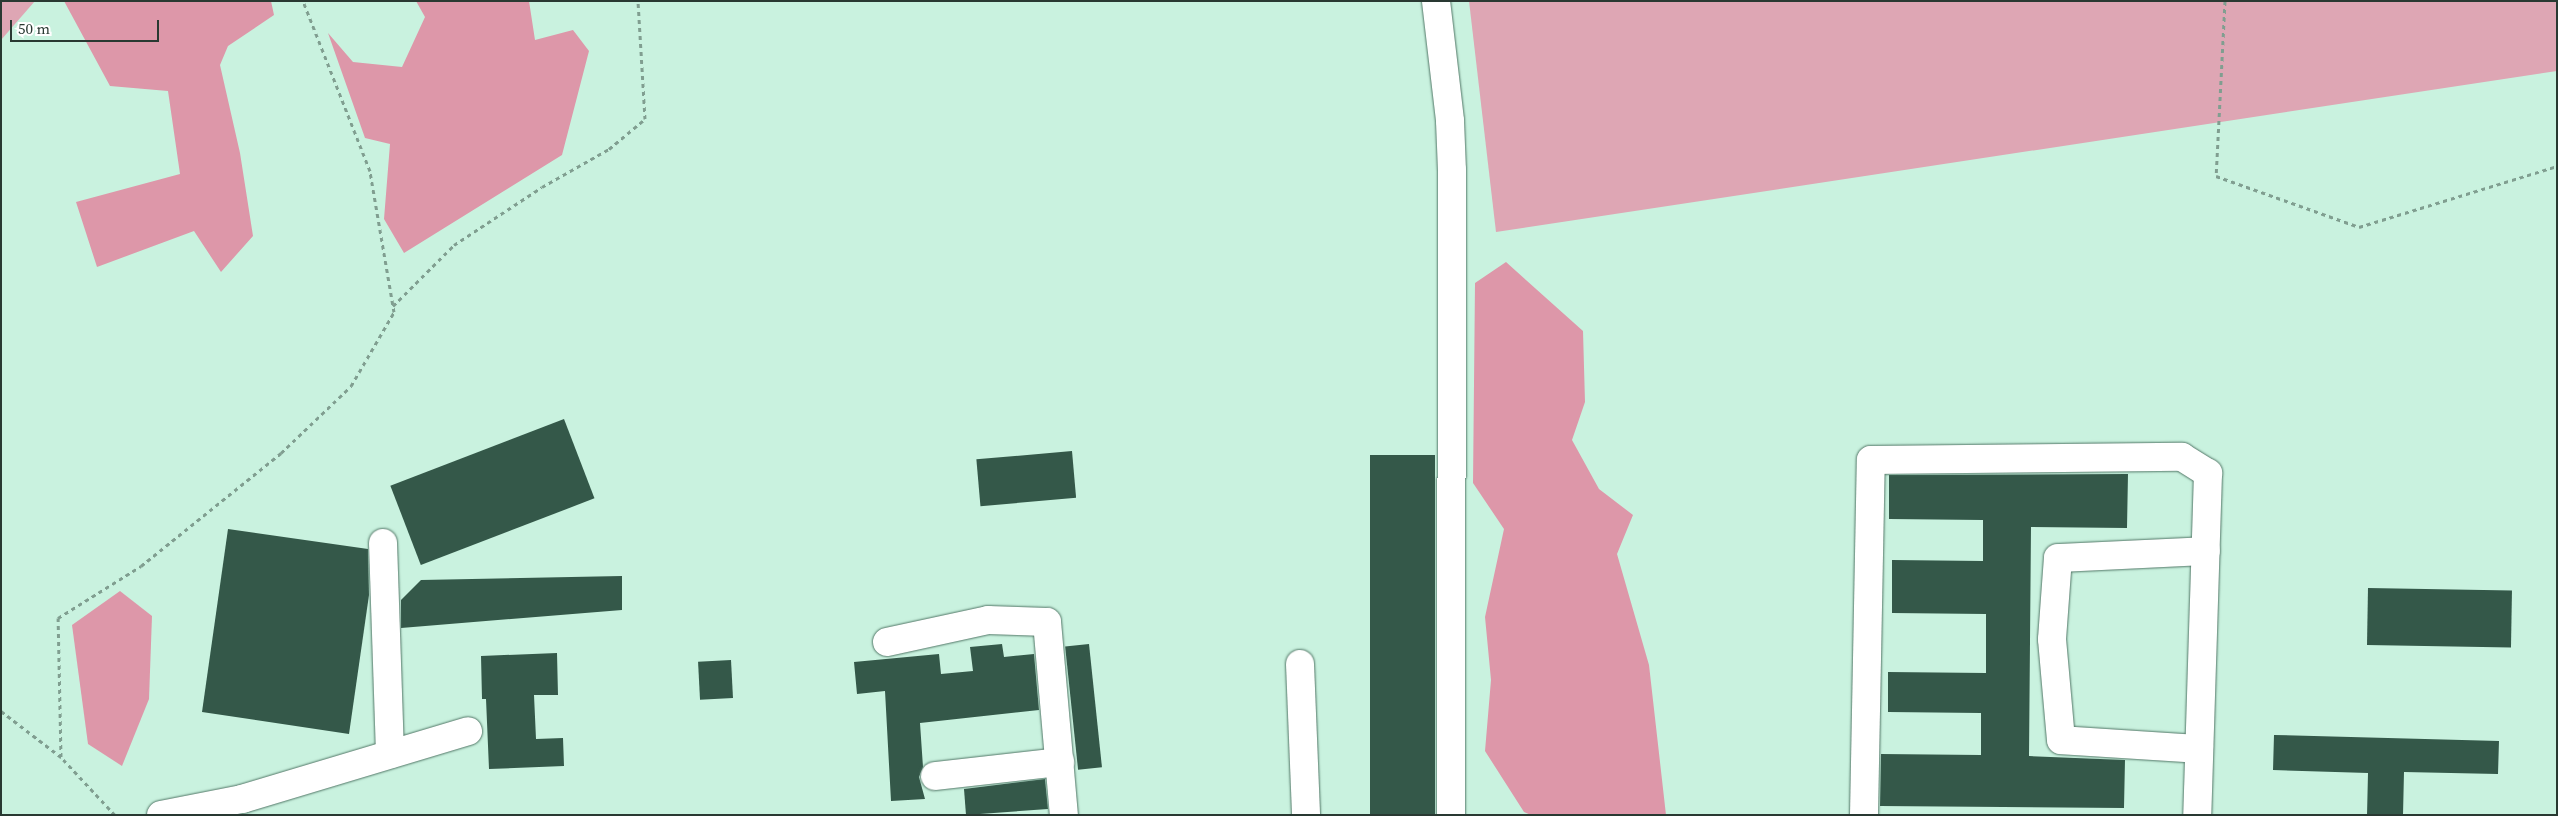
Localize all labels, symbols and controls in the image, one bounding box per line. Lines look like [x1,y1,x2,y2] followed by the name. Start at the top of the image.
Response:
[12,10,161,42] scale bar
[18,18,50,39] text: 50 m

